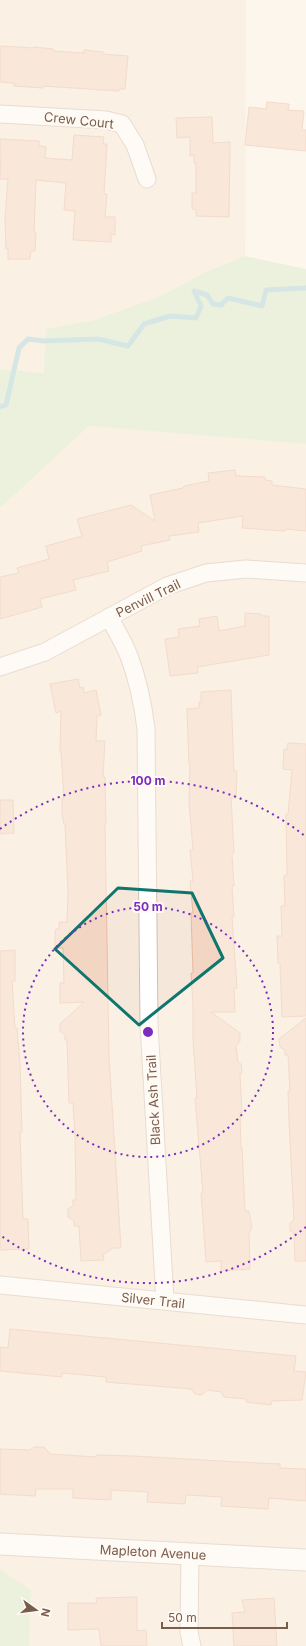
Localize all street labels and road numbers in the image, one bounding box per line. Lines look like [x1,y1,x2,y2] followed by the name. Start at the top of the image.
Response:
[43,108,115,132] street label: Crew Court
[113,575,183,621] street label: Penvill Trail
[143,1054,163,1146] street label: Black Ash Trail
[120,1289,186,1311] street label: Silver Trail
[99,1541,207,1563] street label: Mapleton Avenue

